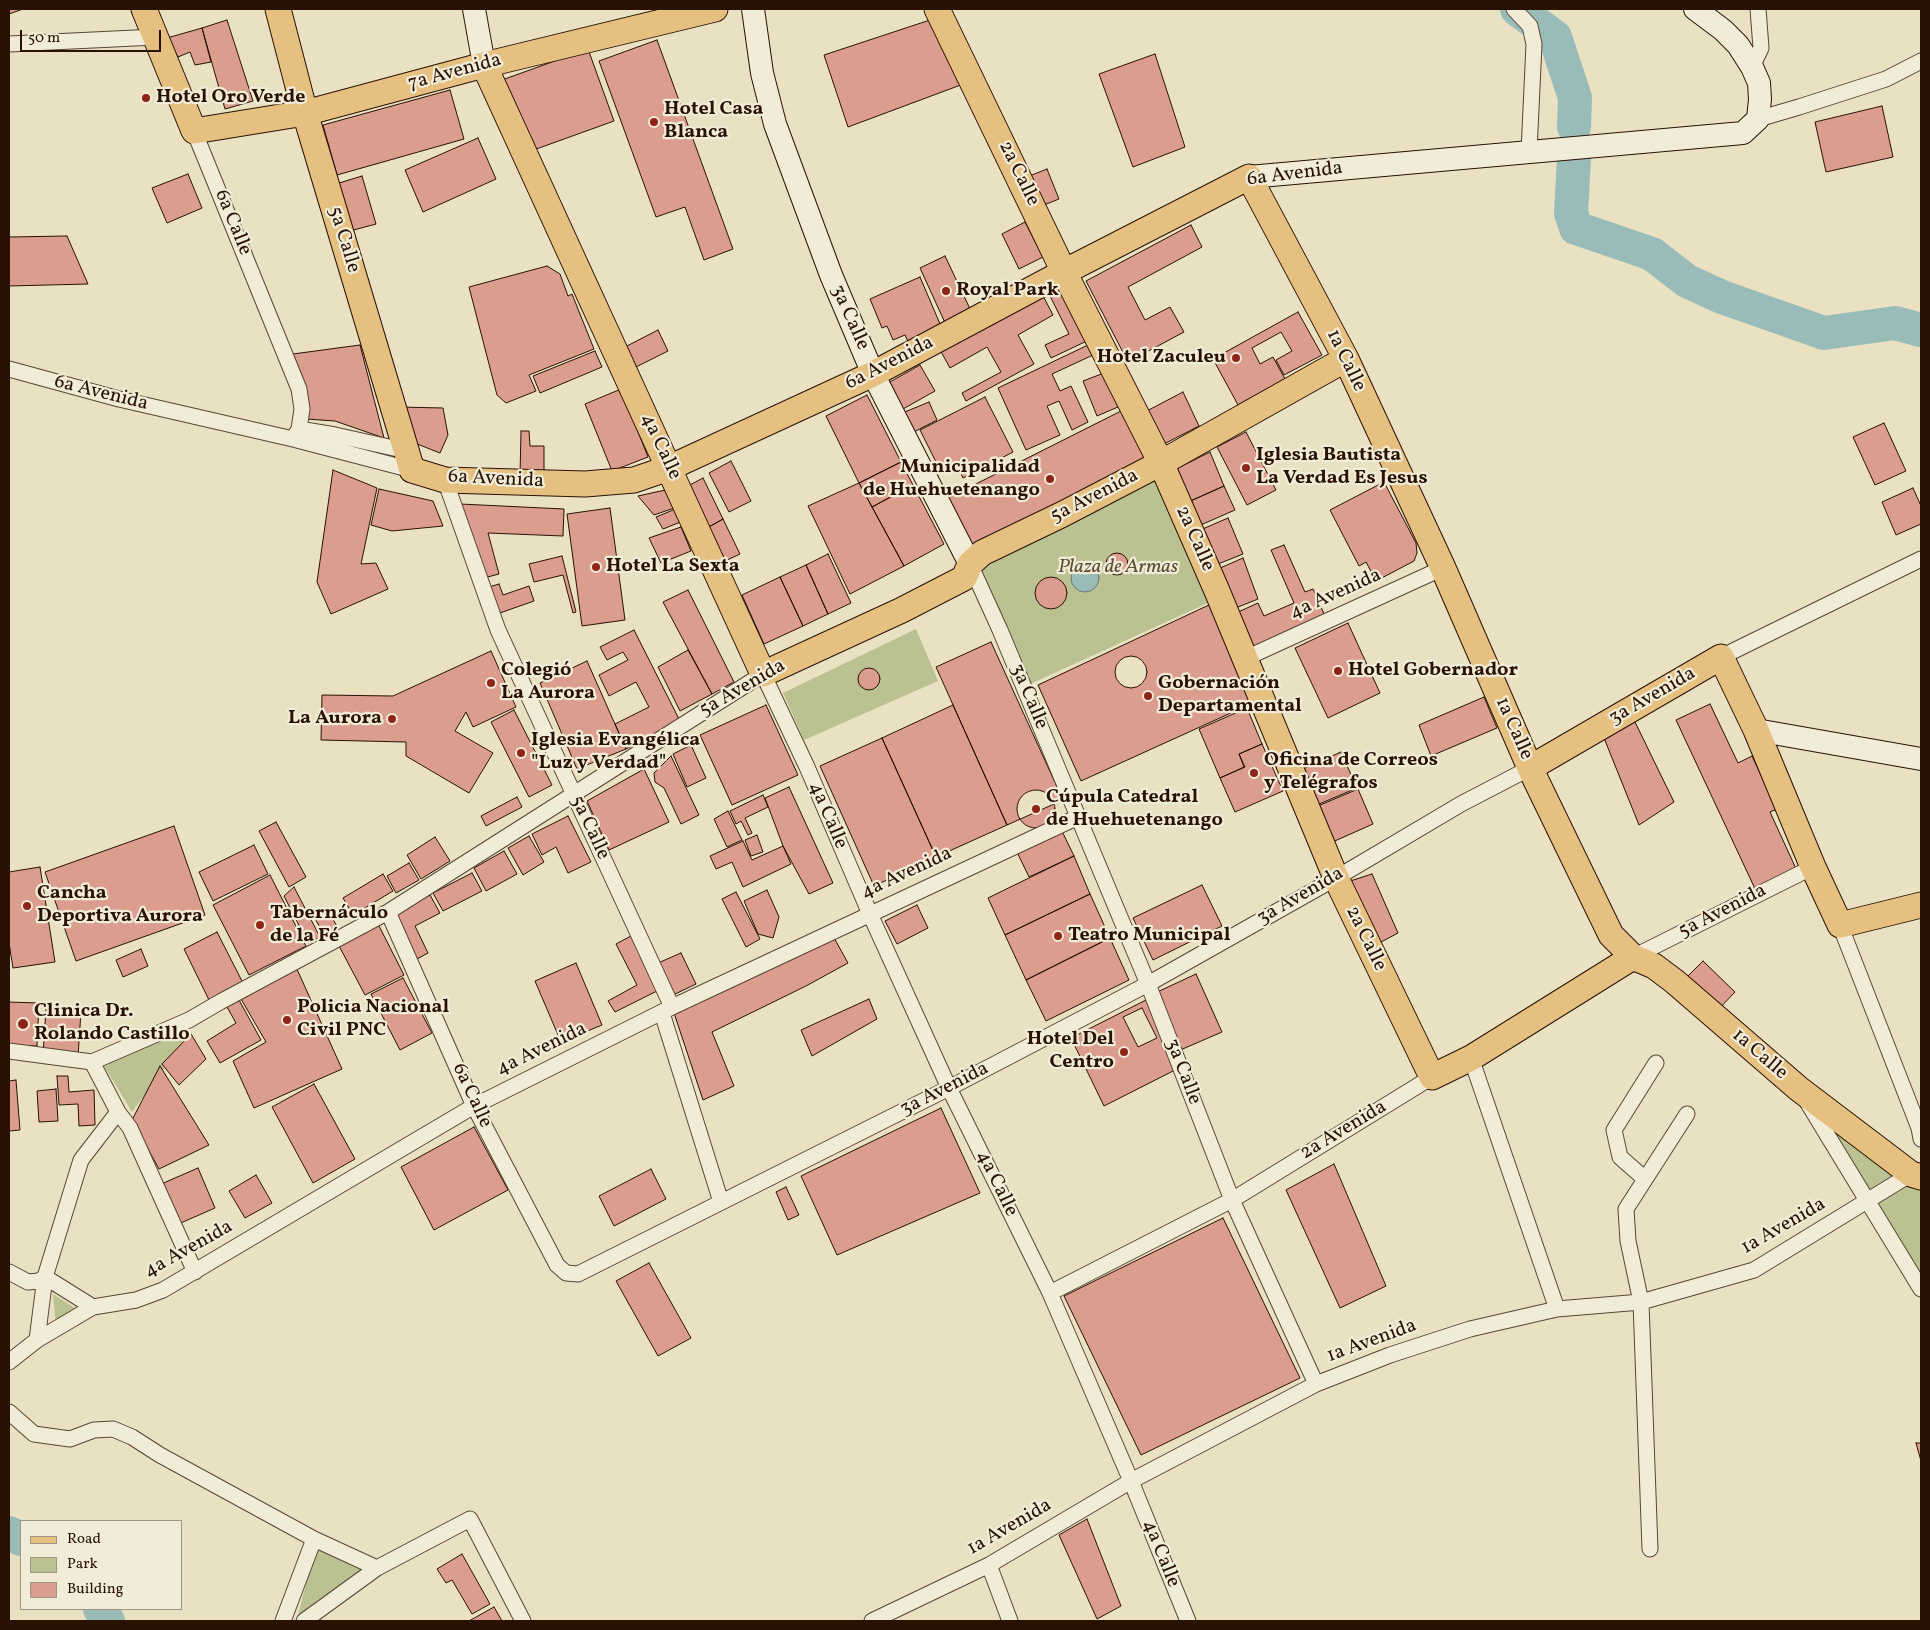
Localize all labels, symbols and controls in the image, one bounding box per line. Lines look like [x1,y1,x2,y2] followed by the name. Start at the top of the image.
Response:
[22,20,164,52] scale bar
[28,28,60,49] text: 50 m
[406,49,504,97] street label: 7a Avenida
[156,86,305,110] place label: Hotel Oro Verde
[140,92,152,104] marker: Hotel Oro Verde
[664,98,763,145] place label: Hotel Casa Blanca
[648,116,660,128] marker: Hotel Casa Blanca
[992,138,1044,210] street label: 2a Calle
[1246,157,1344,193] street label: 6a Avenida
[208,187,256,259] street label: 6a Calle
[322,204,364,276] street label: 5a Calle
[956,279,1059,303] place label: Royal Park
[824,282,874,354] street label: 3a Calle
[940,285,952,297] marker: Royal Park
[1320,326,1370,396] street label: 1a Calle
[842,332,938,396] street label: 6a Avenida
[1097,346,1226,370] place label: Hotel Zaculeu
[1230,352,1242,364] marker: Hotel Zaculeu
[52,371,150,417] street label: 6a Avenida
[634,410,686,484] street label: 4a Calle
[1256,444,1428,491] place label: Iglesia Bautista La Verdad Es Jesus
[863,456,1040,503] place label: Municipalidad de Huehuetenango
[1240,462,1252,474] marker: Iglesia Bautista La Verdad Es Jesus
[1047,465,1143,529] street label: 5a Avenida
[447,466,545,494] street label: 6a Avenida
[1044,473,1056,485] marker: Municipalidad de Huehuetenango
[1169,503,1219,575] street label: 2a Calle
[606,555,740,579] place label: Hotel La Sexta
[1058,556,1178,580] park label: Plaza de Armas
[590,561,602,573] marker: Hotel La Sexta
[1286,564,1386,626] street label: 4a Avenida
[696,655,790,723] street label: 5a Avenida
[501,659,595,706] place label: Colegió La Aurora
[1348,659,1518,683] place label: Hotel Gobernador
[1004,661,1052,733] street label: 3a Calle
[1605,663,1701,731] street label: 3a Avenida
[1332,665,1344,677] marker: Hotel Gobernador
[1158,672,1302,719] place label: Gobernación Departamental
[485,677,497,689] marker: Colegió La Aurora
[1142,690,1154,702] marker: Gobernación Departamental
[1489,694,1537,764] street label: 1a Calle
[288,707,382,731] place label: La Aurora
[386,713,398,725] marker: La Aurora
[531,729,700,776] place label: Iglesia Evangélica "Luz y Verdad"
[515,747,527,759] marker: Iglesia Evangélica "Luz y Verdad"
[1264,749,1438,796] place label: Oficina de Correos y Telégrafos
[1248,767,1260,779] marker: Oficina de Correos y Telégrafos
[802,779,852,853] street label: 4a Calle
[1046,786,1223,833] place label: Cúpula Catedral de Huehuetenango
[564,792,614,864] street label: 5a Calle
[1030,803,1042,815] marker: Cúpula Catedral de Huehuetenango
[858,842,956,906] street label: 4a Avenida
[1253,863,1349,931] street label: 3a Avenida
[1675,880,1771,944] street label: 5a Avenida
[37,882,203,929] place label: Cancha Deportiva Aurora
[21,900,33,912] marker: Cancha Deportiva Aurora
[270,902,388,949] place label: Tabernáculo de la Fé
[1339,903,1391,975] street label: 2a Calle
[254,919,266,931] marker: Tabernáculo de la Fé
[1068,924,1231,948] place label: Teatro Municipal
[1052,930,1064,942] marker: Teatro Municipal
[297,996,449,1043] place label: Policia Nacional Civil PNC
[34,1000,190,1047] place label: Clinica Dr. Rolando Castillo
[281,1014,293,1026] marker: Policia Nacional Civil PNC
[16,1017,30,1031] marker: Clinica Dr. Rolando Castillo
[493,1018,591,1082] street label: 4a Avenida
[1726,1024,1792,1086] street label: 1a Calle
[1027,1028,1114,1075] place label: Hotel Del Centro
[1158,1036,1206,1108] street label: 3a Calle
[1118,1046,1130,1058] marker: Hotel Del Centro
[897,1057,993,1123] street label: 3a Avenida
[446,1060,496,1132] street label: 6a Calle
[1296,1096,1392,1166] street label: 2a Avenida
[970,1147,1022,1221] street label: 4a Calle
[1737,1193,1831,1261] street label: 1a Avenida
[140,1216,238,1284] street label: 4a Avenida
[1324,1315,1420,1369] street label: 1a Avenida
[963,1494,1057,1562] street label: 1a Avenida
[1136,1517,1184,1591] street label: 4a Calle
[20,1520,182,1610] legend
[67,1529,101,1550] text: Road
[67,1554,98,1575] text: Park
[67,1579,123,1600] text: Building

